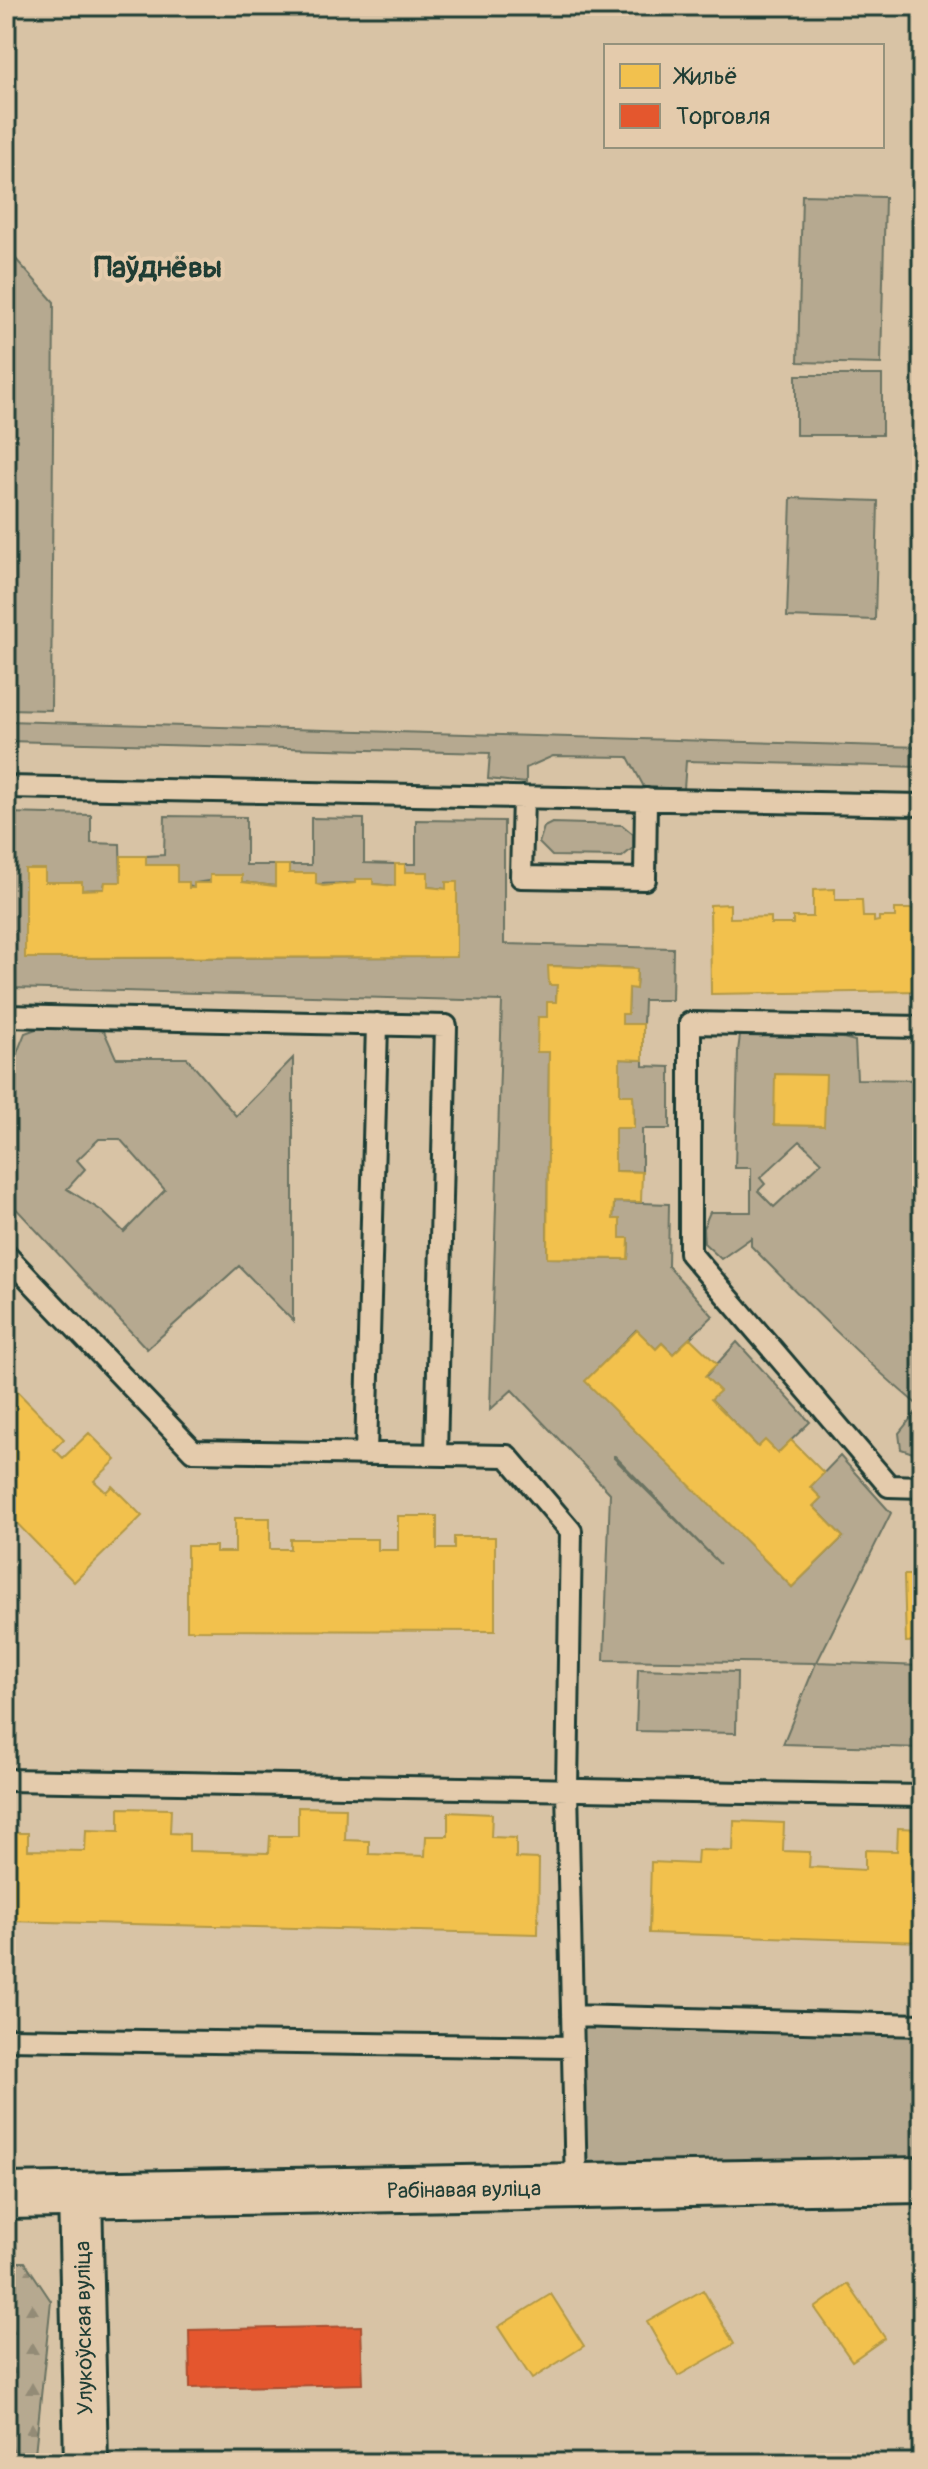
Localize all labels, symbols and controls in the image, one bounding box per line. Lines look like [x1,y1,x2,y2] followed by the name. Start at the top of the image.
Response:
[604,44,884,148] legend
[672,62,738,91] text: Жильё
[676,102,770,131] text: Торговля
[94,249,222,286] district label: Паўднёвы
[387,2175,541,2205] street label: Рабінавая вуліца
[68,2241,100,2415] street label: Улукоўская вуліца

